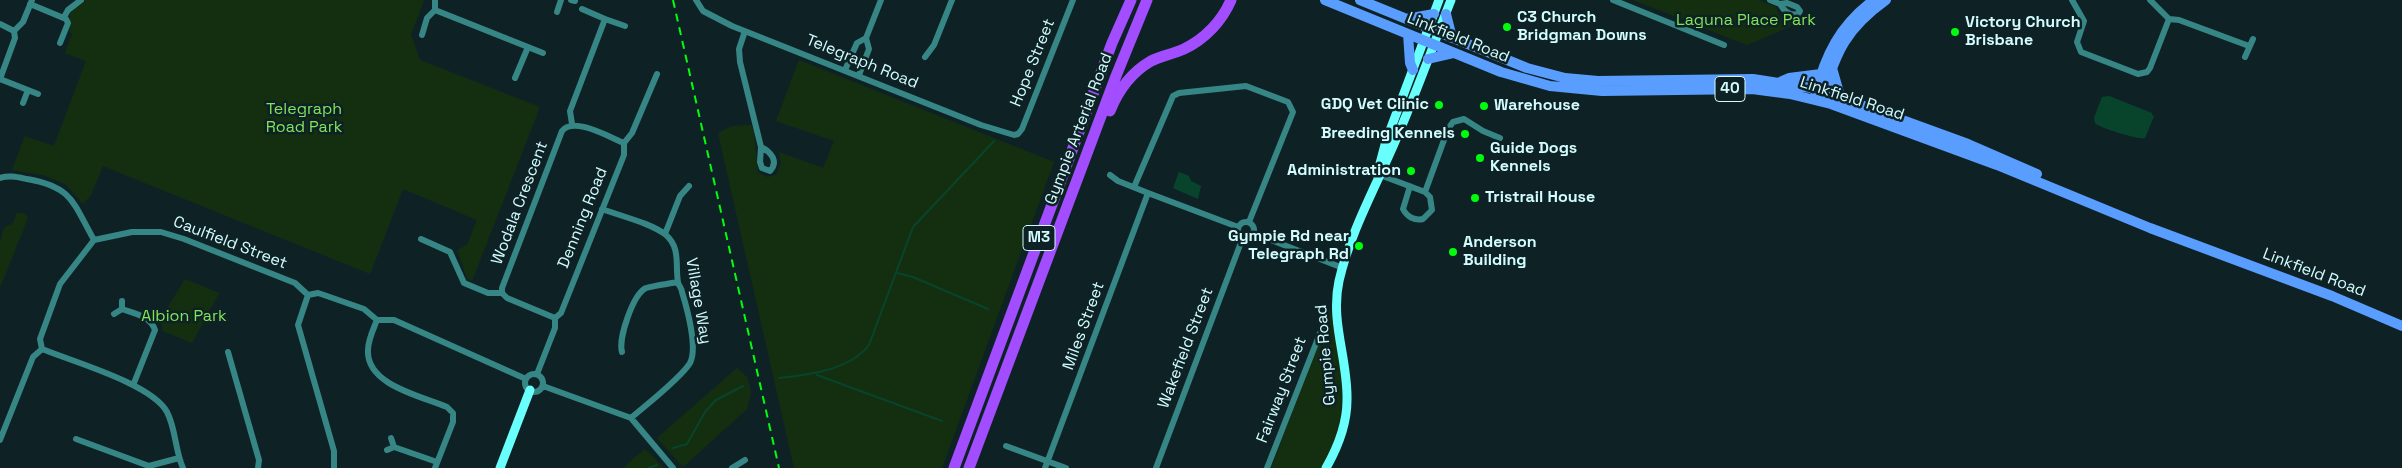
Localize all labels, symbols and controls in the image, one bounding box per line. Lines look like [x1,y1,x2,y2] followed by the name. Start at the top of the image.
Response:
[1517,8,1647,46] place label: C3 Church Bridgman Downs
[1404,9,1512,67] street label: Linkfield Road
[1676,11,1816,31] park label: Laguna Place Park
[1965,13,2080,51] place label: Victory Church Brisbane
[1007,16,1059,110] street label: Hope Street
[1501,21,1513,33] marker: C3 Church Bridgman Downs
[1949,26,1961,38] marker: Victory Church Brisbane
[803,31,921,93] street label: Telegraph Road
[1041,50,1117,208] street label: Gympie Arterial Road
[1797,73,1907,125] street label: Linkfield Road
[1715,76,1745,102] road number: 40
[1321,95,1429,115] place label: GDQ Vet Clinic
[1494,96,1580,116] place label: Warehouse
[1433,99,1445,111] marker: GDQ Vet Clinic
[266,100,342,138] park label: Telegraph Road Park
[1478,100,1490,112] marker: Warehouse
[1321,124,1455,144] place label: Breeding Kennels
[1459,128,1471,140] marker: Breeding Kennels
[488,139,552,267] street label: Wodala Crescent
[1490,139,1577,177] place label: Guide Dogs Kennels
[1474,152,1486,164] marker: Guide Dogs Kennels
[1287,161,1401,181] place label: Administration
[554,165,612,271] street label: Denning Road
[1405,165,1417,177] marker: Administration
[1485,188,1595,208] place label: Tristrail House
[1469,192,1481,204] marker: Tristrail House
[170,212,290,274] street label: Caulfield Street
[1023,226,1055,250] road number: M3
[1228,227,1349,265] place label: Gympie Rd near Telegraph Rd
[1463,233,1537,271] place label: Anderson Building
[1353,240,1365,252] marker: Gympie Rd near Telegraph Rd
[2260,245,2368,301] street label: Linkfield Road
[1447,246,1459,258] marker: Anderson Building
[681,256,715,346] street label: Village Way
[1059,279,1109,373] street label: Miles Street
[1154,285,1218,411] street label: Wakefield Street
[1312,304,1340,406] street label: Gympie Road
[141,307,227,327] park label: Albion Park
[1253,334,1311,446] street label: Fairway Street

